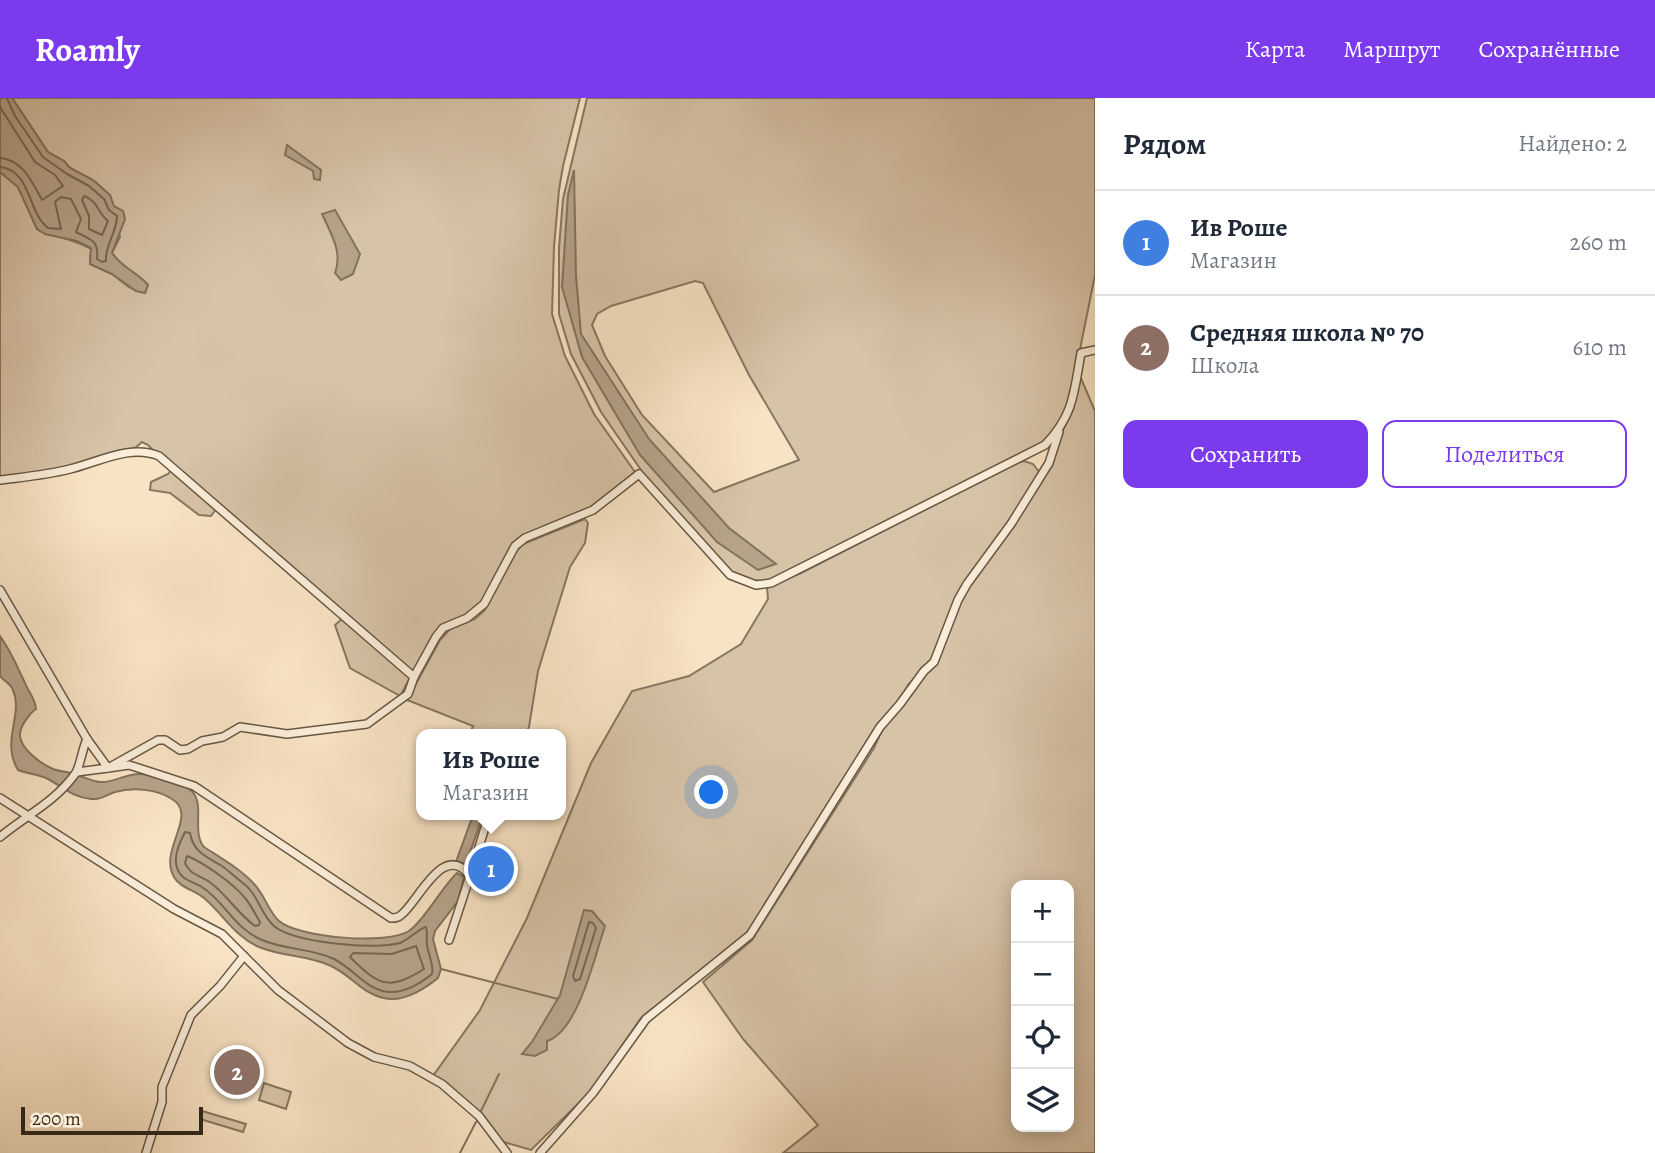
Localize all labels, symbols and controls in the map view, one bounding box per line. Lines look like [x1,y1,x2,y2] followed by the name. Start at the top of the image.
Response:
[35,27,140,72] text: Roamly
[1245,33,1305,65] text: Карта
[1343,33,1441,65] text: Маршрут
[1479,33,1620,65] text: Сохранённые
[1123,124,1206,164] text: Рядом
[1518,128,1627,159] text: Найдено: 2
[1190,210,1288,245] text: Ив Роше
[1142,227,1150,258] text: 1
[1569,227,1627,258] text: 260 m
[1190,245,1277,276] text: Магазин
[1190,315,1424,350] text: Средняя школа № 70
[1140,332,1152,363] text: 2
[1573,332,1627,363] text: 610 m
[1190,350,1259,381] text: Школа
[1123,420,1368,488] button: Сохранить
[1382,420,1627,488] button: Поделиться
[416,729,566,820] popup
[442,742,540,777] text: Ив Роше
[694,775,728,809] your location
[442,777,529,808] text: Магазин
[468,843,514,895] pin: 1
[1011,880,1074,1132] map controls
[1011,880,1074,943] button: +
[1011,943,1074,1006] button: −
[1011,1006,1074,1069] button: locate
[214,1046,260,1098] pin: 2
[1011,1069,1074,1132] button: layers
[21,1104,203,1136] scale bar
[32,1106,81,1132] text: 200 m

